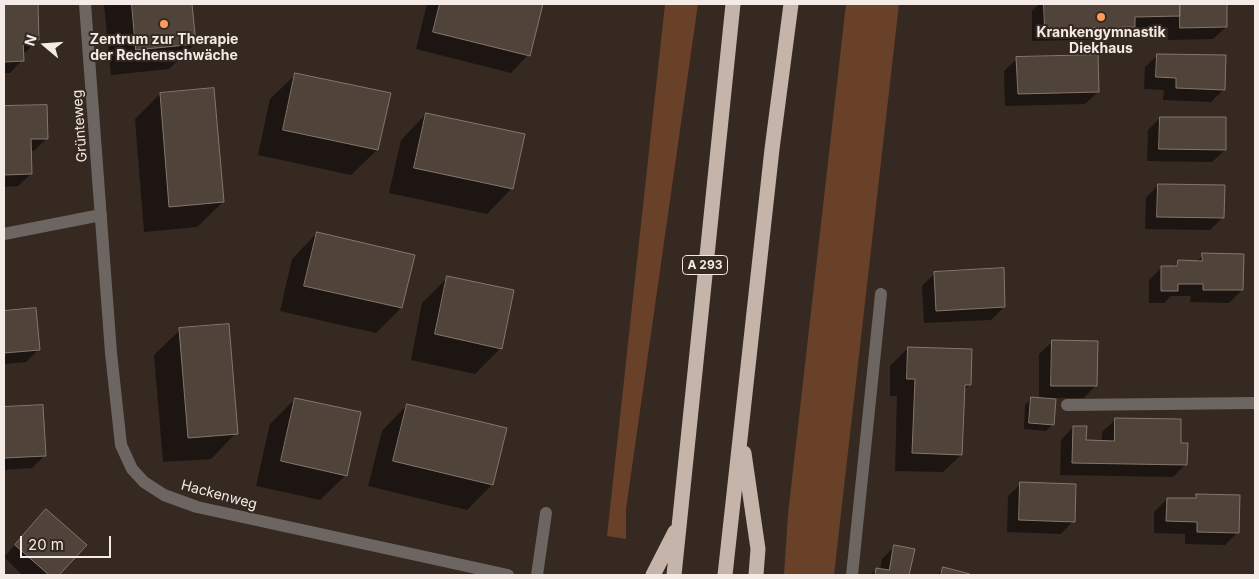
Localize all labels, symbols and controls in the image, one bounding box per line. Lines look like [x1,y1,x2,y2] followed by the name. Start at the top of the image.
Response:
[1095,11,1107,23] marker: Krankengymnastik Diekhaus
[158,18,170,30] marker: Zentrum zur Therapie der Rechenschwäche
[20,20,70,70] north arrow
[1036,25,1166,58] place label: Krankengymnastik Diekhaus
[90,32,238,64] place label: Zentrum zur Therapie der Rechenschwäche
[21,33,40,48] text: N
[69,89,91,163] street label: Grünteweg
[682,256,728,274] road number: A 293
[179,477,259,513] street label: Hackenweg
[22,526,114,558] scale bar
[28,535,64,554] text: 20 m

